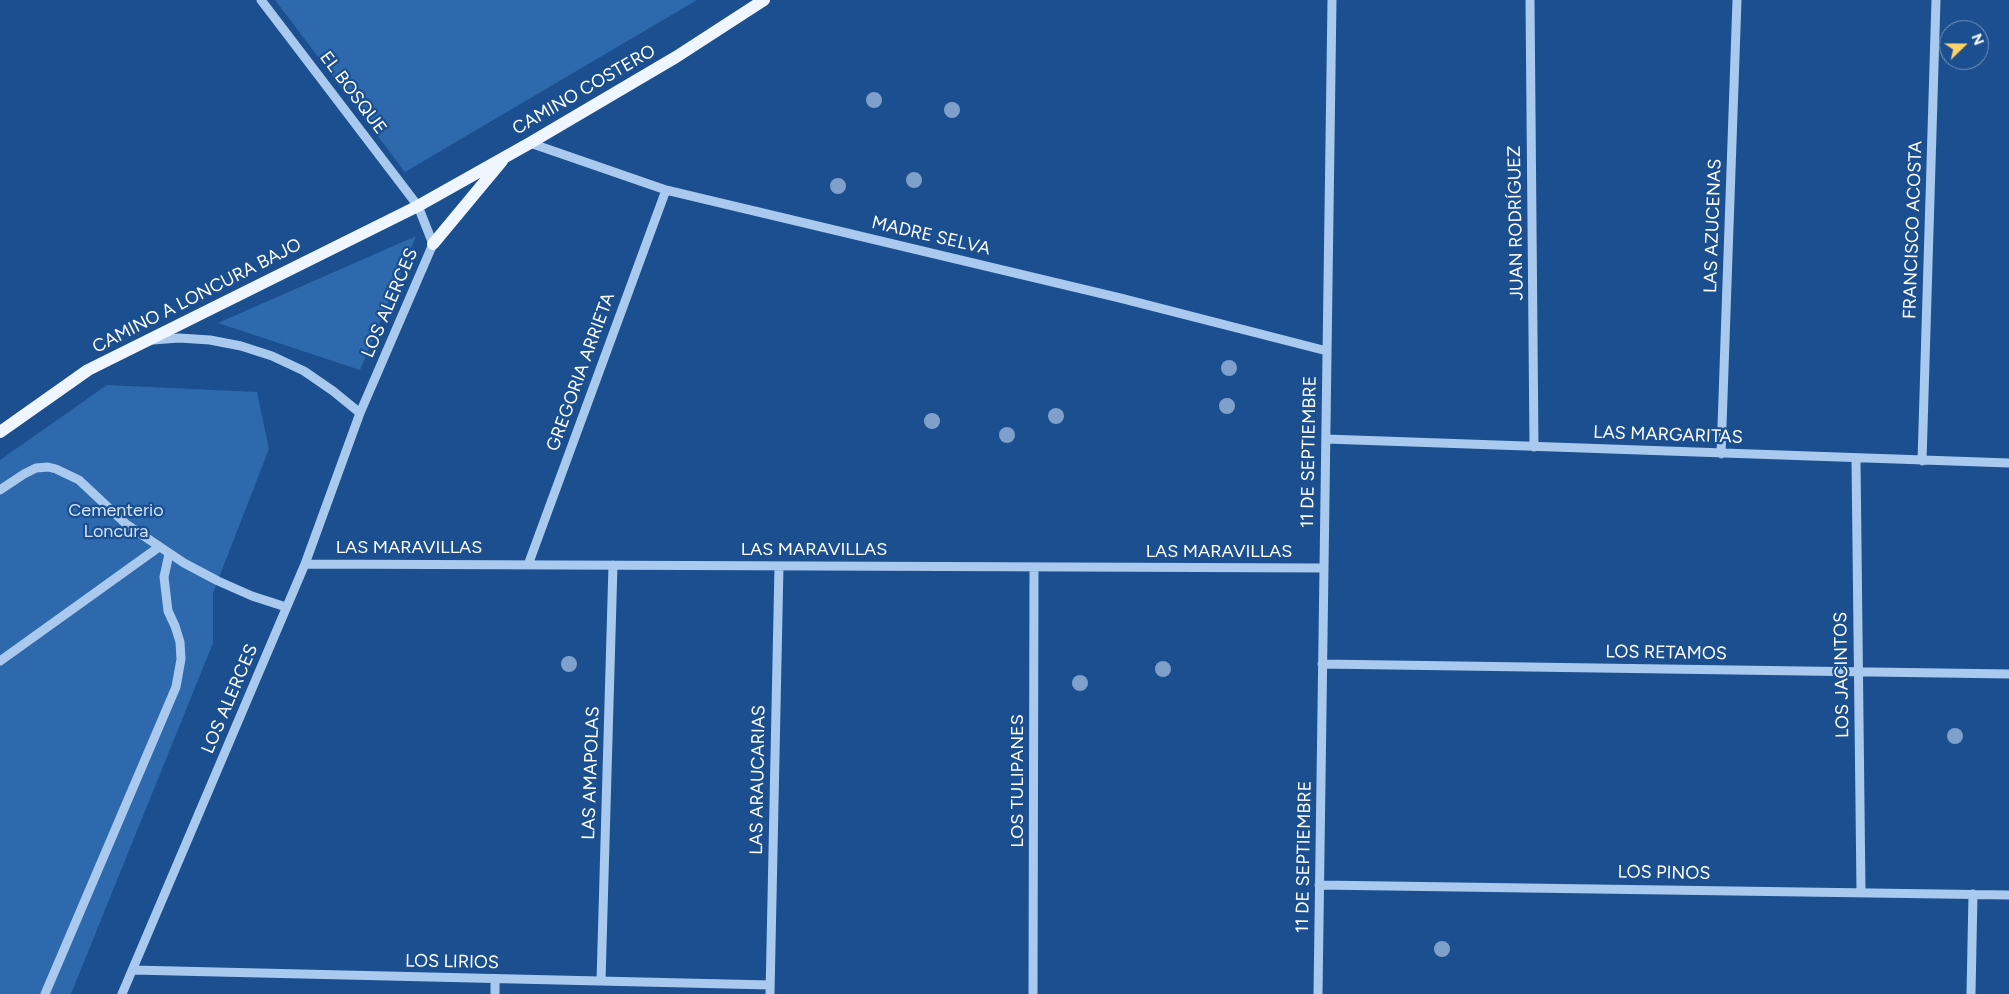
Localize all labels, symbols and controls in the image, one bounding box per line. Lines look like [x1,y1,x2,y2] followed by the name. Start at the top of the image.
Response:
[1939,20,1989,70] north arrow
[1968,31,1987,48] text: N
[509,40,659,140] street label: CAMINO COSTERO
[315,47,391,139] street label: EL BOSQUE
[1899,141,1927,319] street label: FRANCISCO ACOSTA
[1504,145,1528,301] street label: JUAN RODRÍGUEZ
[1700,159,1726,293] street label: LAS AZUCENAS
[870,212,992,260] street label: MADRE SELVA
[89,234,305,358] street label: CAMINO A LONCURA BAJO
[357,245,423,361] street label: LOS ALERCES
[542,290,620,454] street label: GREGORIA ARRIETA
[1297,376,1321,528] street label: 11 DE SEPTIEMBRE
[1593,422,1743,448] street label: LAS MARGARITAS
[68,500,164,542] park label: Cementerio Loncura
[336,537,482,559] street label: LAS MARAVILLAS
[741,539,887,561] street label: LAS MARAVILLAS
[1146,541,1292,563] street label: LAS MARAVILLAS
[1830,612,1854,738] street label: LOS JACINTOS
[197,641,263,757] street label: LOS ALERCES
[1605,641,1727,665] street label: LOS RETAMOS
[746,705,770,855] street label: LAS ARAUCARIAS
[578,706,604,840] street label: LAS AMAPOLAS
[1007,714,1029,848] street label: LOS TULIPANES
[1292,781,1316,933] street label: 11 DE SEPTIEMBRE
[1617,861,1711,885] street label: LOS PINOS
[405,950,499,974] street label: LOS LIRIOS

